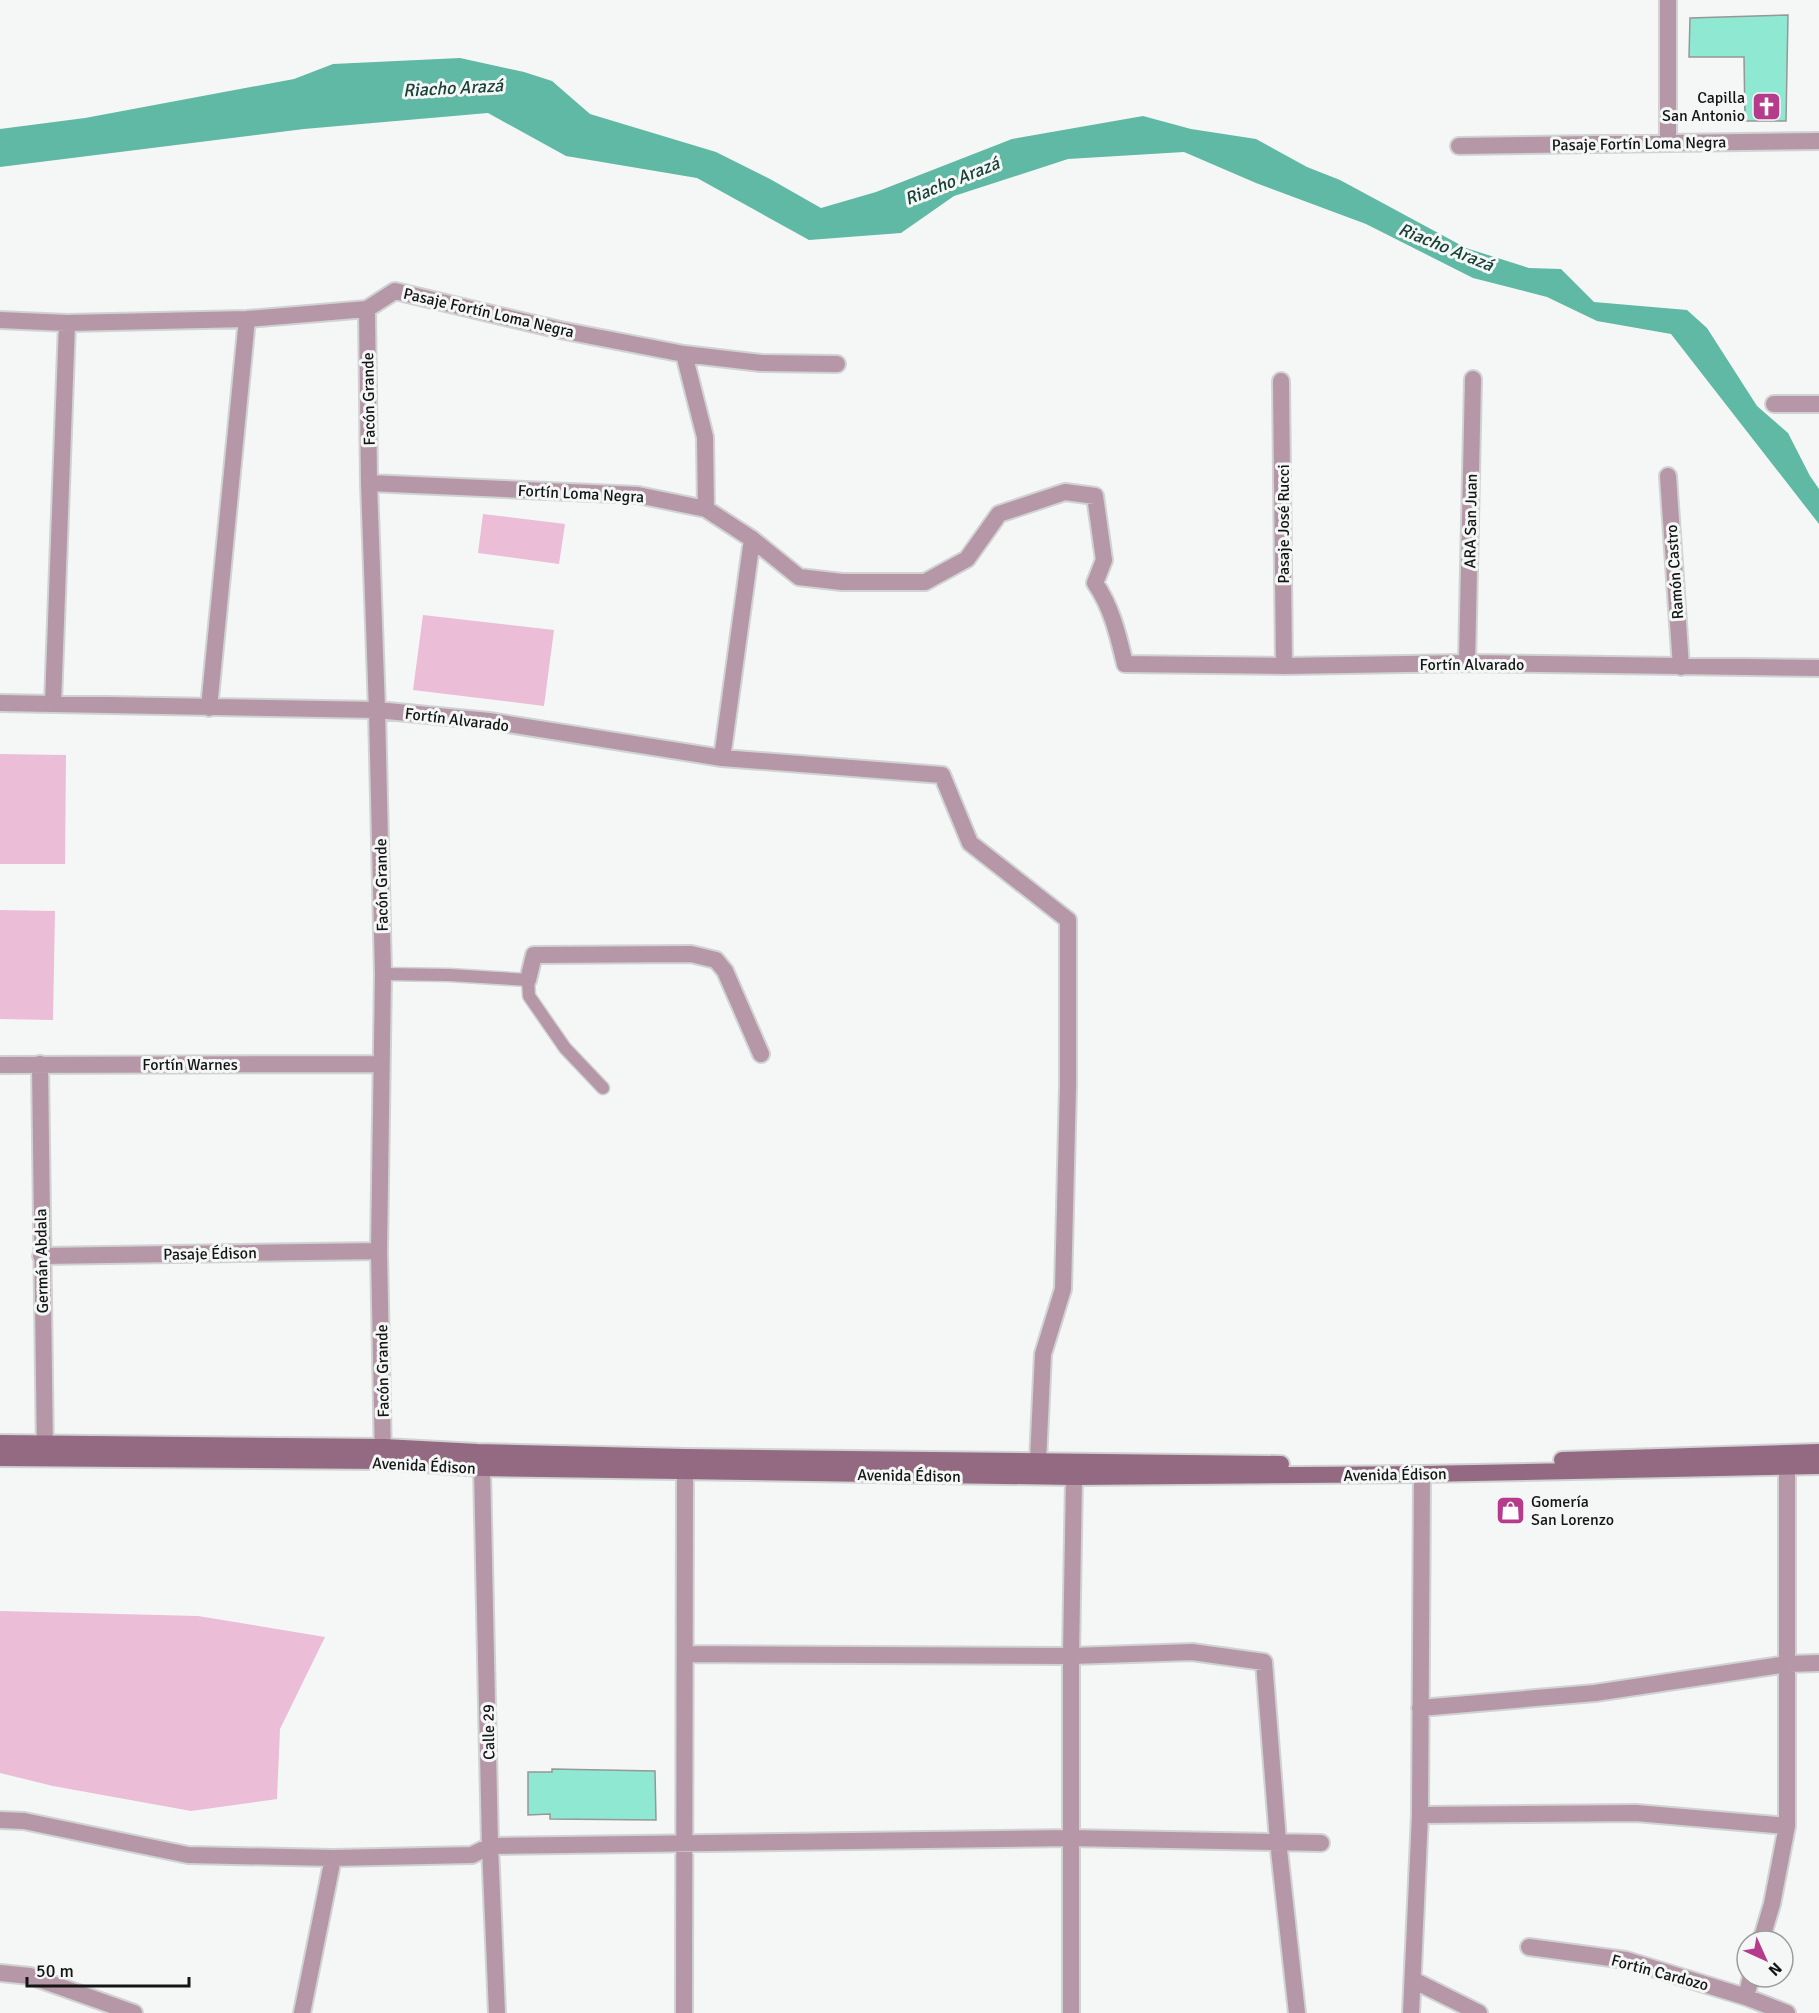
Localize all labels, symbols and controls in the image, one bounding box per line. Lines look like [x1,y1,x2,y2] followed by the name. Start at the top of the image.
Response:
[402,74,504,102] water label: Riacho Arazá
[1662,88,1745,126] place label: Capilla San Antonio
[1750,90,1782,122] church icon: Capilla San Antonio
[1552,132,1726,156] street label: Pasaje Fortín Loma Negra
[901,152,1003,210] water label: Riacho Arazá
[1395,218,1497,276] water label: Riacho Arazá
[401,284,576,342] street label: Pasaje Fortín Loma Negra
[358,352,380,446] street label: Facón Grande
[1274,464,1294,584] street label: Pasaje José Rucci
[1460,473,1482,569] street label: ARA San Juan
[517,481,645,507] street label: Fortín Loma Negra
[1662,524,1688,620] street label: Ramón Castro
[1420,655,1524,675] street label: Fortín Alvarado
[404,704,510,736] street label: Fortín Alvarado
[371,838,393,932] street label: Facón Grande
[142,1055,238,1075] street label: Fortín Warnes
[31,1208,53,1314] street label: Germán Abdala
[163,1243,257,1265] street label: Pasaje Édison
[372,1324,394,1418] street label: Facón Grande
[372,1453,476,1479] street label: Avenida Édison
[1343,1464,1447,1486] street label: Avenida Édison
[857,1465,961,1487] street label: Avenida Édison
[1531,1492,1614,1530] place label: Gomería San Lorenzo
[1494,1494,1526,1526] shop icon: Gomería San Lorenzo
[479,1704,499,1760] street label: Calle 29
[1735,1929,1795,1989] north arrow
[27,1950,189,1988] scale bar
[1609,1950,1711,1996] street label: Fortín Cardozo
[1764,1958,1786,1980] text: N
[36,1960,74,1982] text: 50 m

